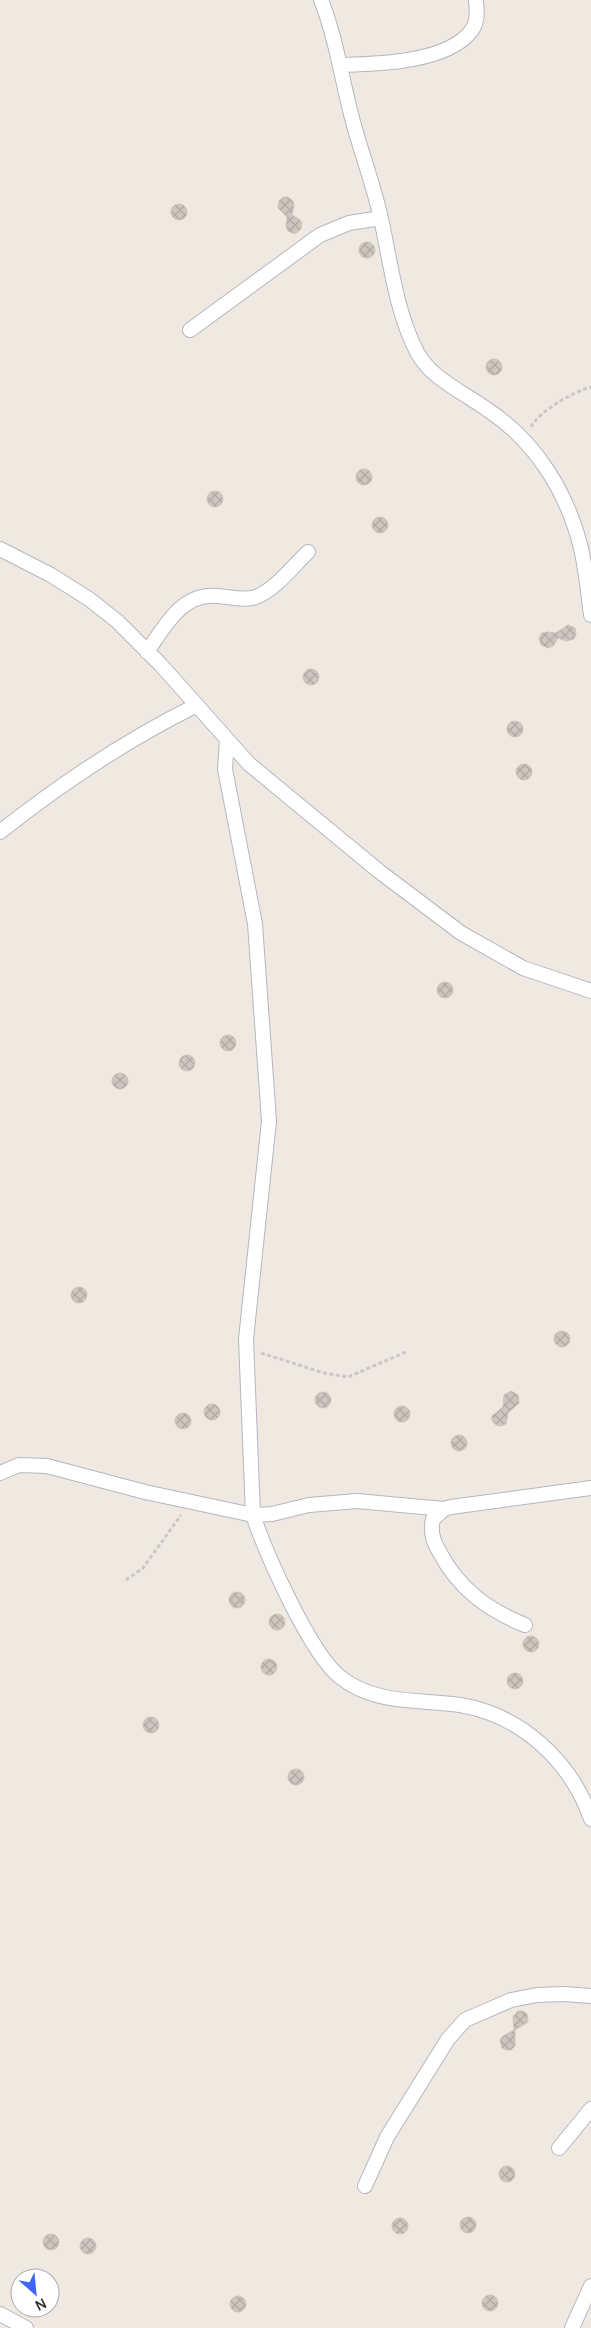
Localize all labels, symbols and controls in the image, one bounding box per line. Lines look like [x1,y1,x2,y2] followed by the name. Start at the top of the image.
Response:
[10,2268,60,2318] north arrow
[32,2294,50,2316] text: N

